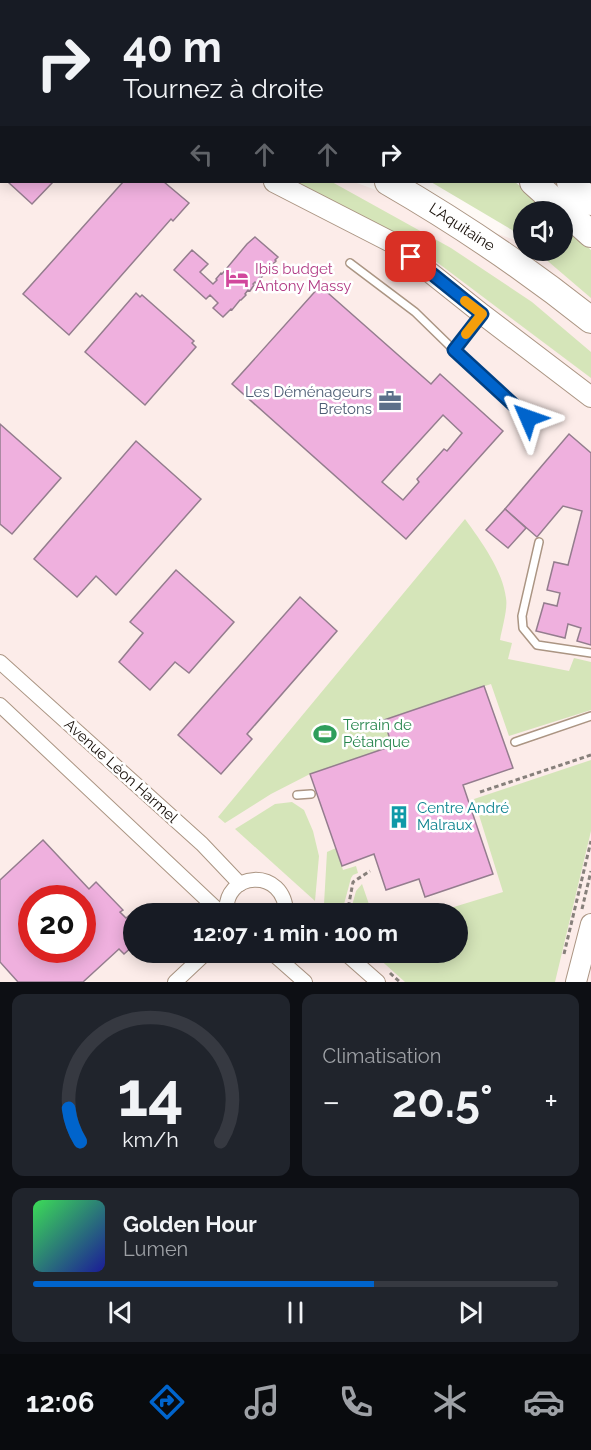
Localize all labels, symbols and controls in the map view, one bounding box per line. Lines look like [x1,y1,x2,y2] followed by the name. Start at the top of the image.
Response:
[123,23,222,72] text: 40 m
[24,24,102,102] icon: right
[123,73,324,104] text: Tournez à droite
[185,138,218,171] icon: left
[248,138,281,171] icon: ahead
[311,138,344,171] icon: ahead
[374,138,407,171] icon: right
[426,199,498,255] street label: L'Aquitaine
[513,201,573,261] map controls
[513,201,573,261] button: sound
[385,231,436,282] pin
[394,240,427,273] icon: arrive
[255,260,351,295] place label: Ibis budget Antony Massy
[224,265,250,291] hotel icon: Ibis budget Antony Massy
[245,383,372,418] place label: Les Déménageurs Bretons
[496,386,560,450] position arrow
[377,388,403,414] office icon: Les Déménageurs Bretons
[61,715,182,827] street label: Avenue Léon Harmel
[343,716,412,751] place label: Terrain de Pétanque
[312,721,338,747] sports icon: Terrain de Pétanque
[417,799,509,834] place label: Centre André Malraux
[386,804,412,830] building icon: Centre André Malraux
[18,885,96,963] speed limit sign: 20
[193,920,398,946] text: 12:07 · 1 min · 100 m
[323,1044,441,1068] text: Climatisation
[118,1057,184,1131] text: 14
[392,1075,493,1128] text: 20.5°
[323,1082,340,1121] text: −
[544,1082,558,1121] text: +
[122,1127,179,1152] text: km/h
[123,1211,257,1237] text: Golden Hour
[123,1237,188,1261] text: Lumen
[104,1296,137,1329] icon: previous
[279,1296,312,1329] icon: pause
[454,1296,487,1329] icon: next
[146,1381,188,1423] icon: directions
[241,1381,283,1423] icon: music
[335,1381,377,1423] icon: phone
[429,1381,471,1423] icon: climate
[523,1381,565,1423] icon: car
[26,1387,94,1418] text: 12:06

